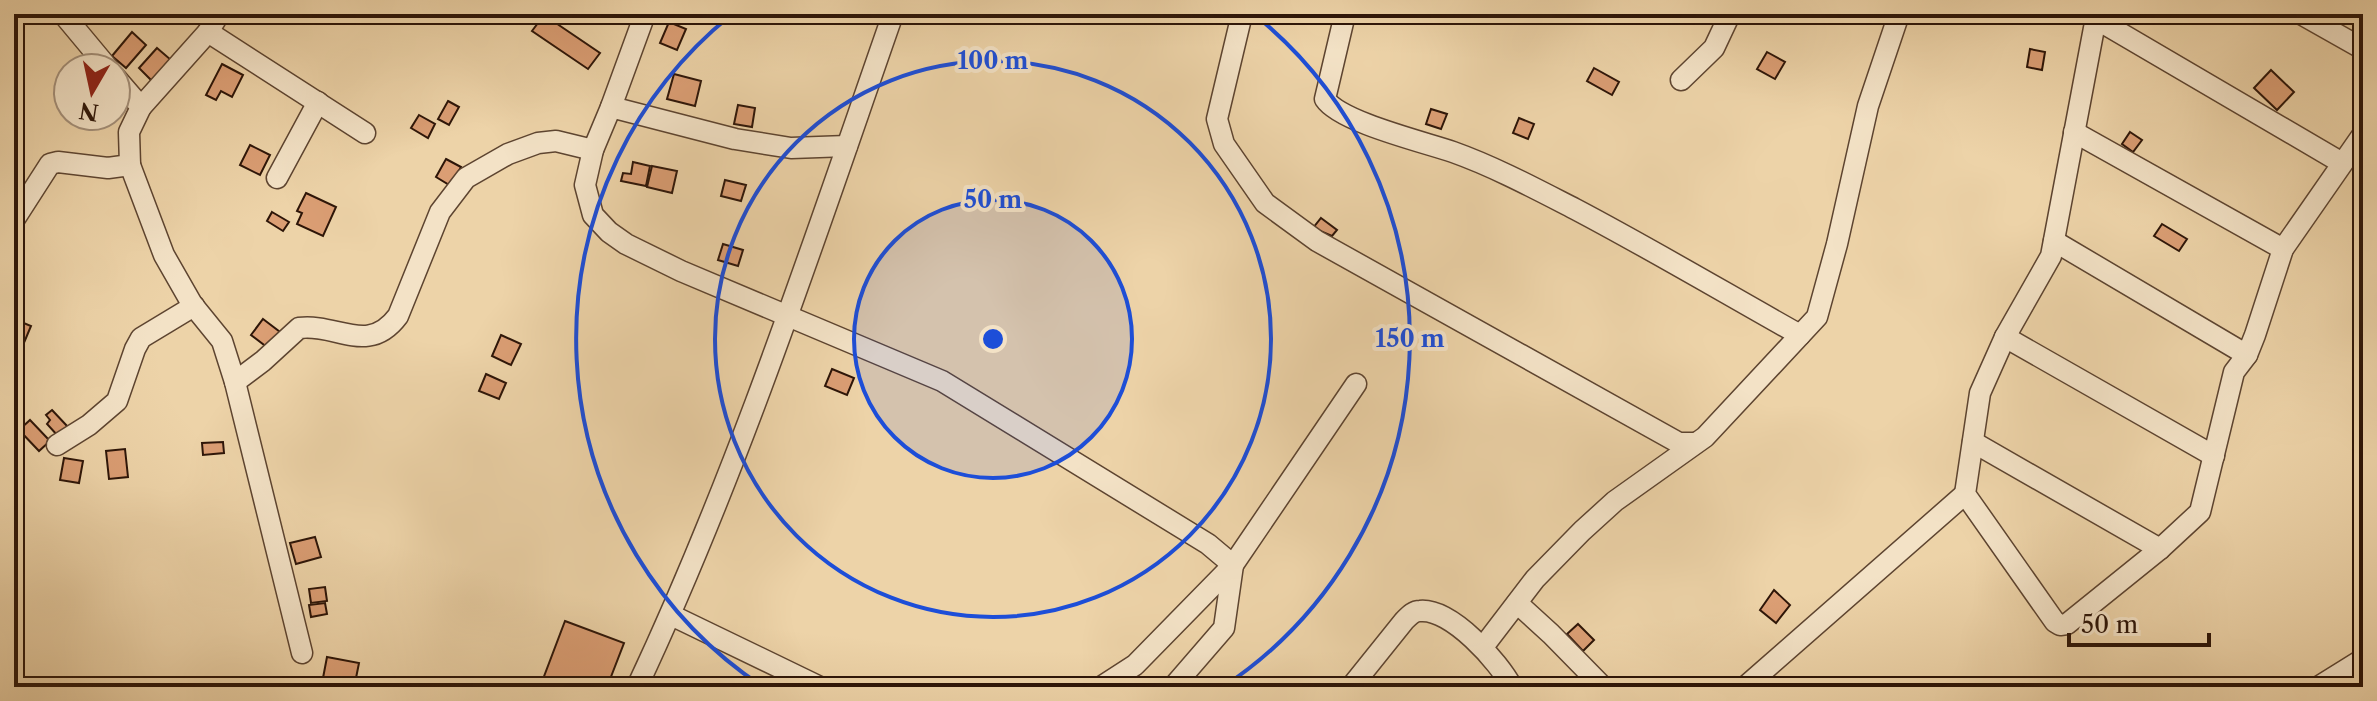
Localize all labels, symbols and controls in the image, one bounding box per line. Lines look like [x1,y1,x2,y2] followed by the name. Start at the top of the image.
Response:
[957,46,1029,75] text: 100 m
[52,52,132,132] north arrow
[77,96,101,126] text: N
[964,185,1022,214] text: 50 m
[1375,324,1445,353] text: 150 m
[979,325,1007,353] centre of rings
[2069,597,2209,647] scale bar
[2081,610,2138,639] text: 50 m

